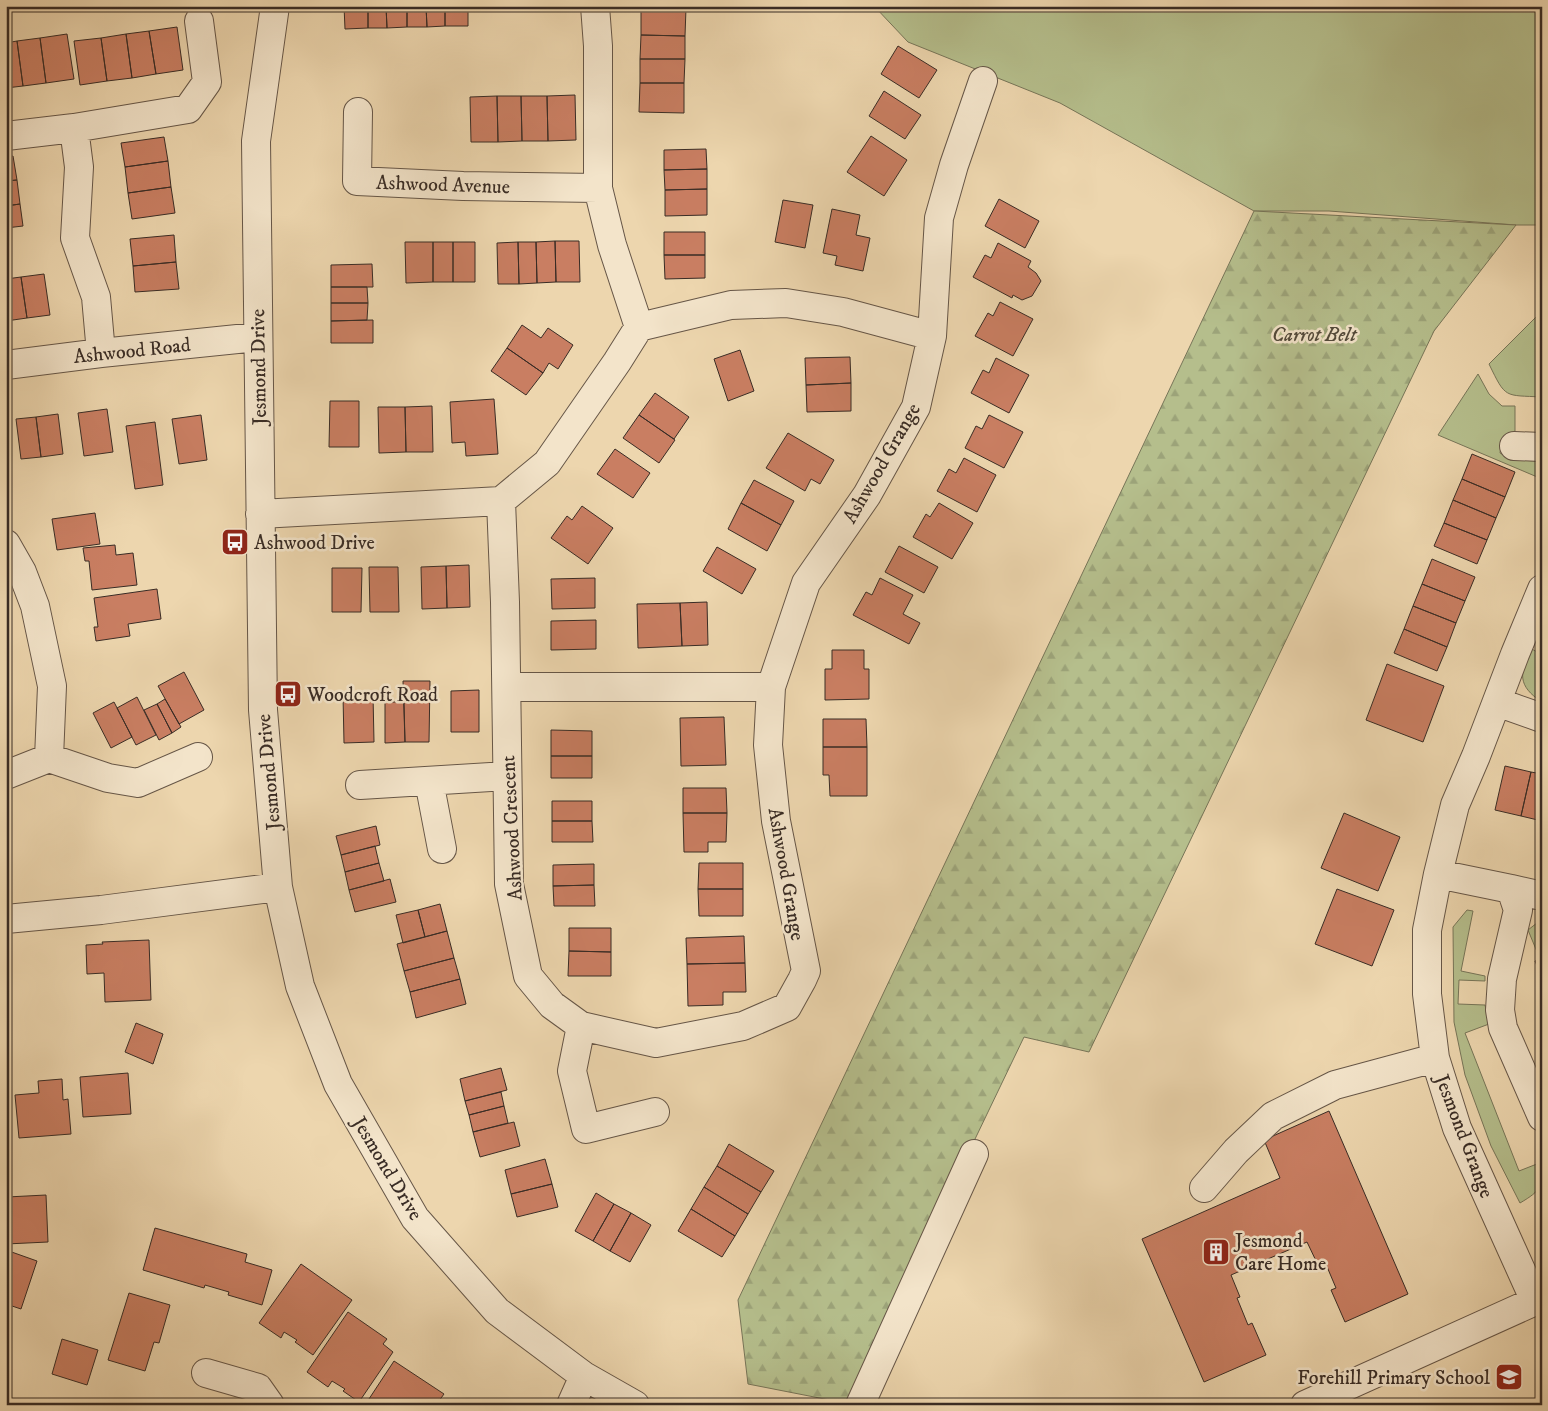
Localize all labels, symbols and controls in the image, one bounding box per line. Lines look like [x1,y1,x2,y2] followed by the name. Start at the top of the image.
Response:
[376,171,510,200] street label: Ashwood Avenue
[246,309,273,427] street label: Jesmond Drive
[1272,323,1358,348] park label: Carrot Belt
[72,333,192,370] street label: Ashwood Road
[838,399,927,528] street label: Ashwood Grange
[220,527,250,557] bus stop icon: Ashwood Drive
[254,531,375,556] place label: Ashwood Drive
[273,679,303,709] bus stop icon: Woodcroft Road
[306,683,438,708] place label: Woodcroft Road
[252,713,287,833] street label: Jesmond Drive
[496,755,529,901] street label: Ashwood Crescent
[762,806,810,943] street label: Ashwood Grange
[1428,1069,1499,1202] street label: Jesmond Grange
[345,1111,427,1225] street label: Jesmond Drive
[1233,1229,1326,1277] place label: Jesmond Care Home
[1201,1237,1231,1267] building icon: Jesmond Care Home
[1494,1362,1524,1392] school or university icon: Forehill Primary School
[1297,1366,1490,1391] place label: Forehill Primary School

